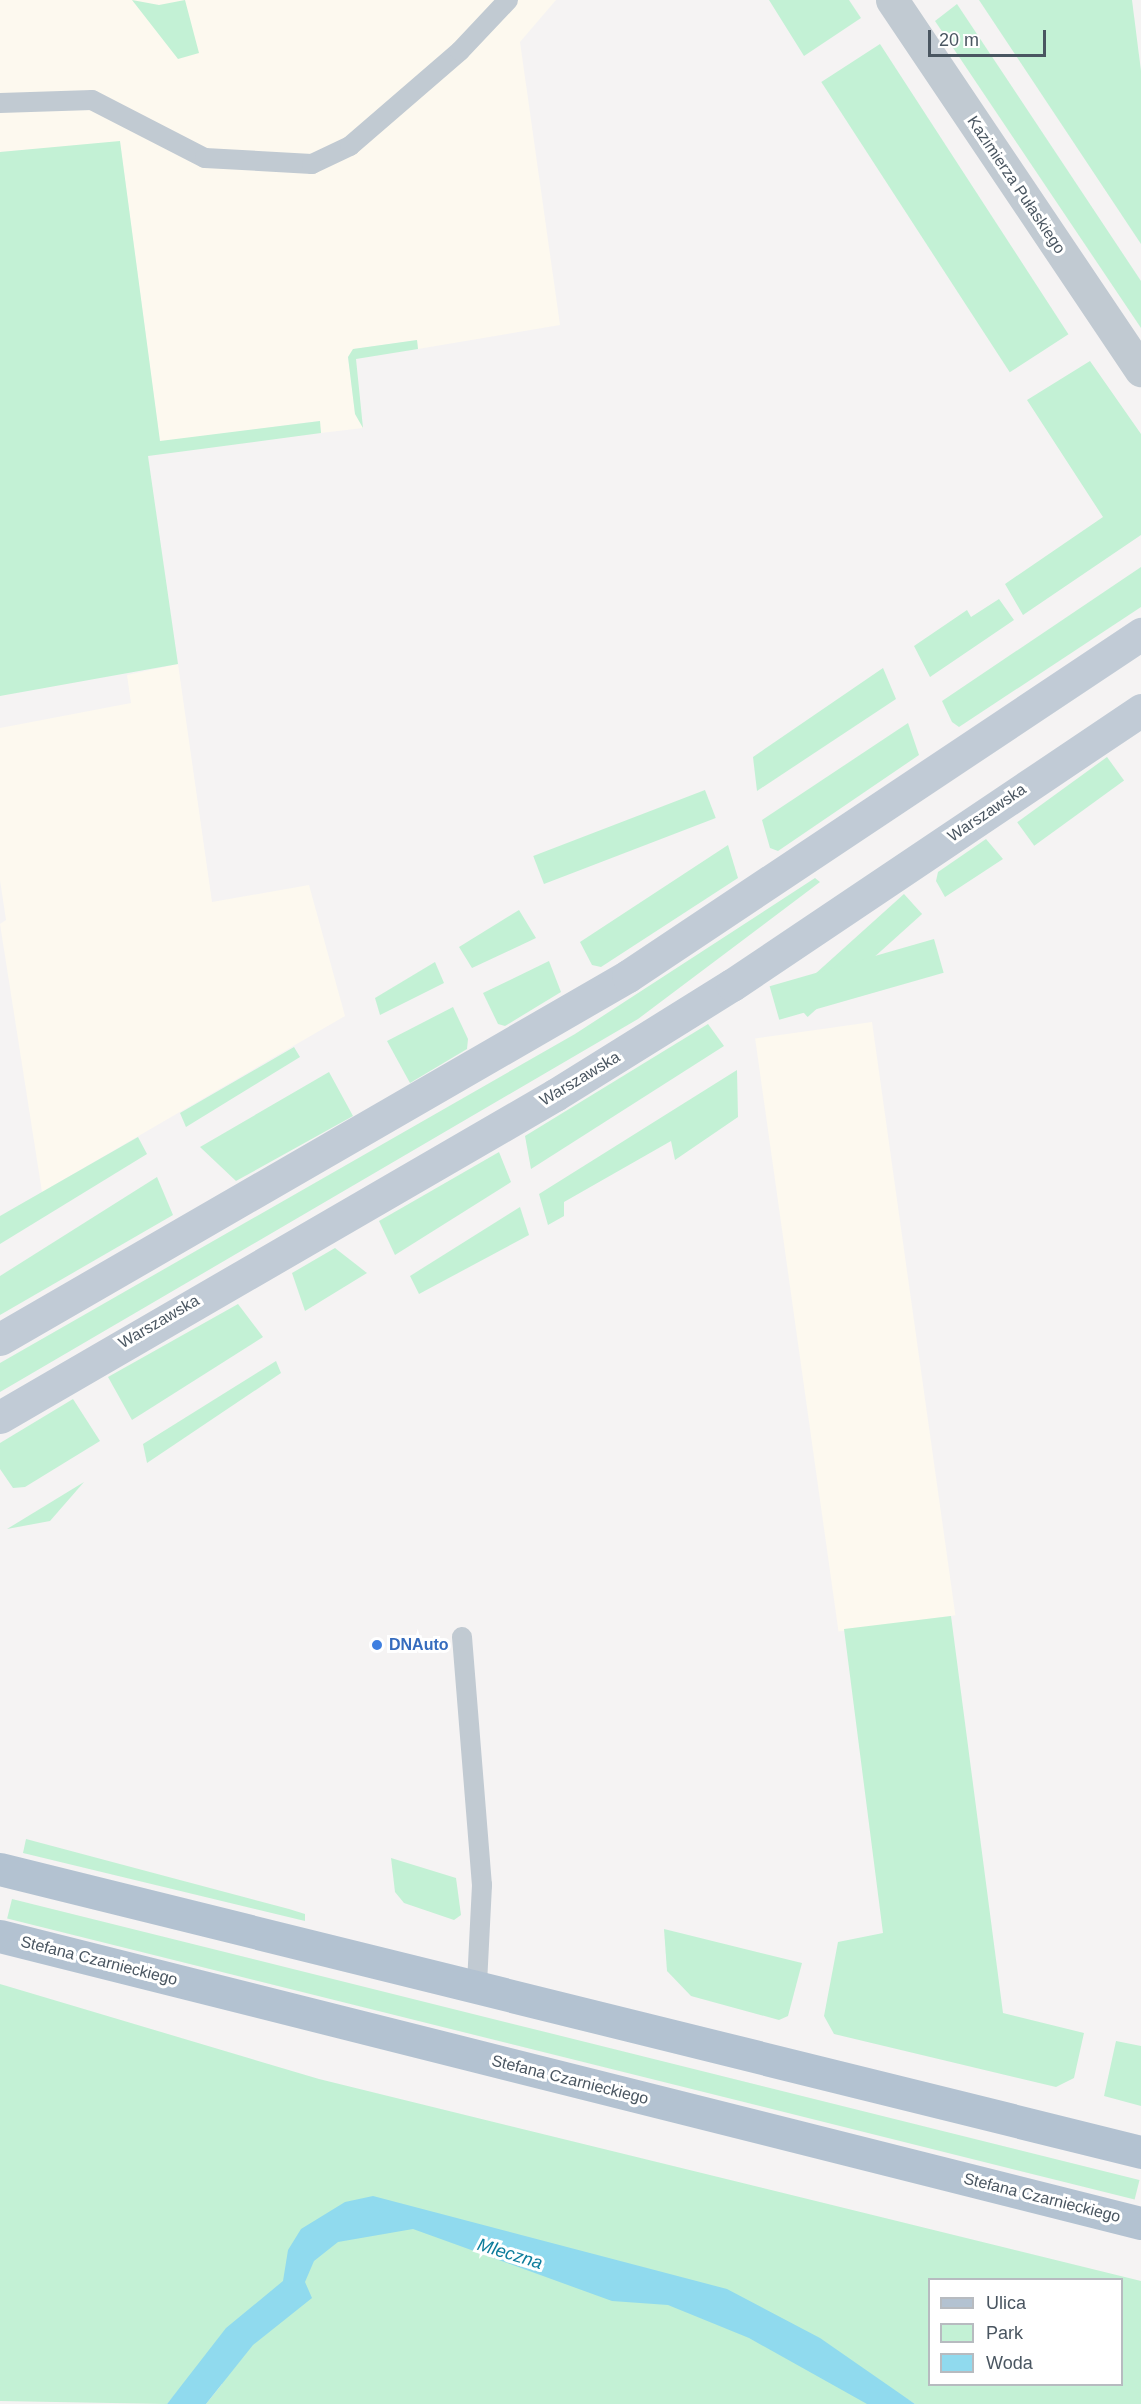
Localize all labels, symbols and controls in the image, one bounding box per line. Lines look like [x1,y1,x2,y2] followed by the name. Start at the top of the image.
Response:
[931,18,1050,56] scale bar
[939,30,979,50] text: 20 m
[963,113,1069,257] street label: Kazimierza Pułaskiego
[944,780,1030,846] street label: Warszawska
[536,1048,624,1110] street label: Warszawska
[115,1291,203,1353] street label: Warszawska
[389,1635,449,1655] place label: DNAuto
[370,1638,384,1652] marker: DNAuto
[19,1932,179,1990] street label: Stefana Czarnieckiego
[490,2051,650,2109] street label: Stefana Czarnieckiego
[962,2169,1122,2227] street label: Stefana Czarnieckiego
[475,2234,545,2274] water label: Mleczna
[928,2278,1123,2386] legend
[986,2293,1026,2313] text: Ulica
[986,2323,1023,2343] text: Park
[986,2353,1033,2373] text: Woda

